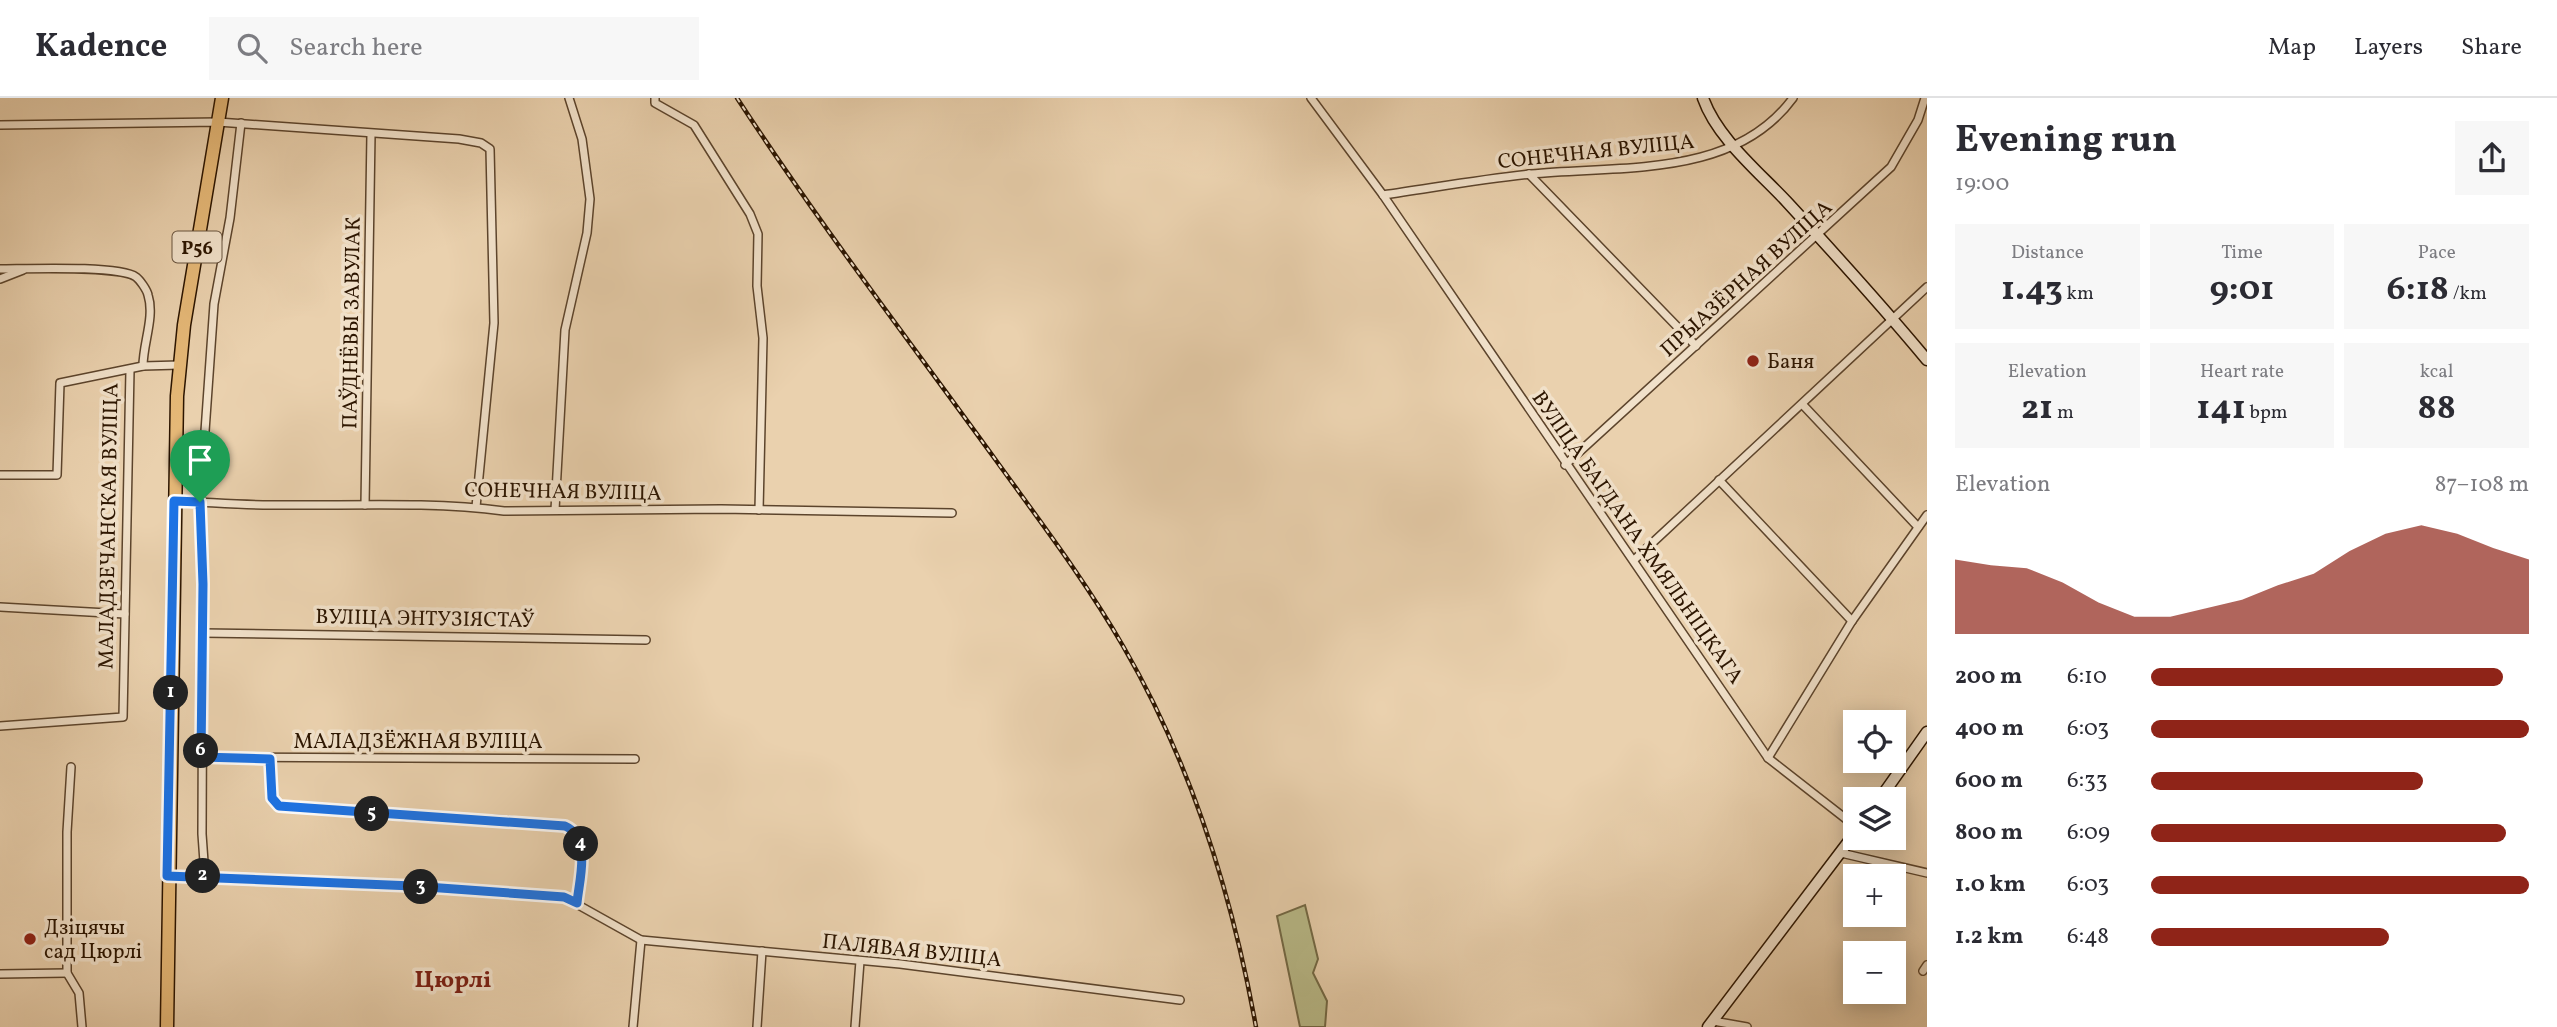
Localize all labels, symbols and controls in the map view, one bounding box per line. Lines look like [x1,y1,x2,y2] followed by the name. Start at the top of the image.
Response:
[209,17,699,80] search box
[35,25,167,71] text: Kadence
[233,29,271,67] icon: search
[289,30,423,66] text: Search here
[2268,31,2316,65] text: Map
[2354,31,2423,65] text: Layers
[2461,31,2522,65] text: Share
[1955,115,2177,168] text: Evening run
[2455,121,2529,195] button: share
[1496,128,1696,177] street label: СОНЕЧНАЯ ВУЛІЦА
[1955,168,2009,200] text: 19:00
[1655,194,1840,364] street label: ПРЫАЗЁРНАЯ ВУЛІЦА
[336,217,369,429] street label: ПАЎДНЁВЫ ЗАВУЛАК
[172,232,222,262] road number: Р56
[2011,240,2084,266] text: Distance
[2221,240,2263,266] text: Time
[2418,240,2456,266] text: Pace
[2001,266,2063,314] text: 1.43
[2210,266,2274,314] text: 9:01
[2387,266,2449,314] text: 6:18
[2063,281,2094,307] text: km
[2449,281,2487,307] text: /km
[1767,348,1814,377] place label: Баня
[1745,353,1761,369] marker: Баня
[2008,359,2087,385] text: Elevation
[2200,359,2284,385] text: Heart rate
[2420,359,2454,385] text: kcal
[93,382,126,669] street label: МАЛАДЗЕЧАНСКАЯ ВУЛІЦА
[2021,385,2053,433] text: 21
[2196,385,2246,433] text: 141
[2418,385,2456,433] text: 88
[1524,386,1750,690] street label: ВУЛІЦА БАГДАНА ХМЯЛЬНІЦКАГА
[2053,400,2074,426] text: m
[2246,400,2288,426] text: bpm
[170,430,230,502] pin
[181,441,219,479] icon: arrive
[1955,469,2051,501] text: Elevation
[2435,469,2529,501] text: 87–108 m
[464,476,662,509] street label: СОНЕЧНАЯ ВУЛІЦА
[315,603,535,636] street label: ВУЛІЦА ЭНТУЗІЯСТАЎ
[1955,661,2022,693] text: 200 m
[2067,661,2107,693] text: 6:10
[154,676,188,710] pin: 1
[167,679,174,705] text: 1
[1843,710,1906,1004] map controls
[1843,710,1906,773] button: locate
[1955,713,2024,745] text: 400 m
[2067,713,2109,745] text: 6:03
[293,728,543,757] street label: МАЛАДЗЁЖНАЯ ВУЛІЦА
[184,734,218,768] pin: 6
[195,737,206,763] text: 6
[1955,765,2023,797] text: 600 m
[2067,765,2108,797] text: 6:33
[1843,787,1906,850] button: layers
[354,796,390,832] pin: 5
[367,800,376,826] text: 5
[1955,817,2023,849] text: 800 m
[2067,817,2110,849] text: 6:09
[564,826,598,862] pin: 4
[575,830,586,856] text: 4
[186,858,220,894] pin: 2
[198,862,207,888] text: 2
[1843,864,1906,927] button: +
[1955,869,2026,901] text: 1.0 km
[2067,869,2109,901] text: 6:03
[404,870,438,904] pin: 3
[416,873,425,899] text: 3
[44,914,142,967] place label: Дзіцячы сад Цюрлі
[1955,921,2024,953] text: 1.2 km
[2067,921,2109,953] text: 6:48
[821,928,1003,975] street label: ПАЛЯВАЯ ВУЛІЦА
[22,931,38,947] marker: Дзіцячы сад Цюрлі
[1843,941,1906,1004] button: −
[414,964,492,998] district label: Цюрлі

